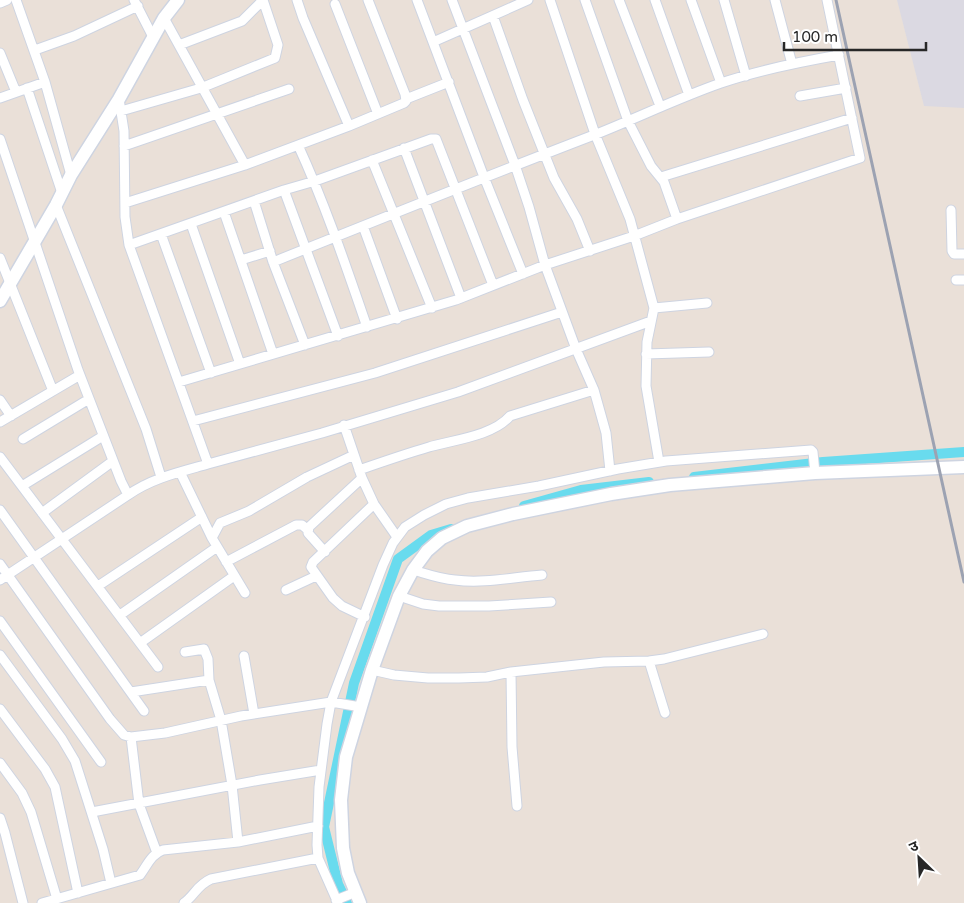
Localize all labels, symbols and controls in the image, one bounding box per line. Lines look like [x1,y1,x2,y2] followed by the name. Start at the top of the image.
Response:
[784,20,926,52] scale bar
[792,28,838,46] text: 100 m
[894,833,944,883] north arrow
[906,837,922,856] text: उ

